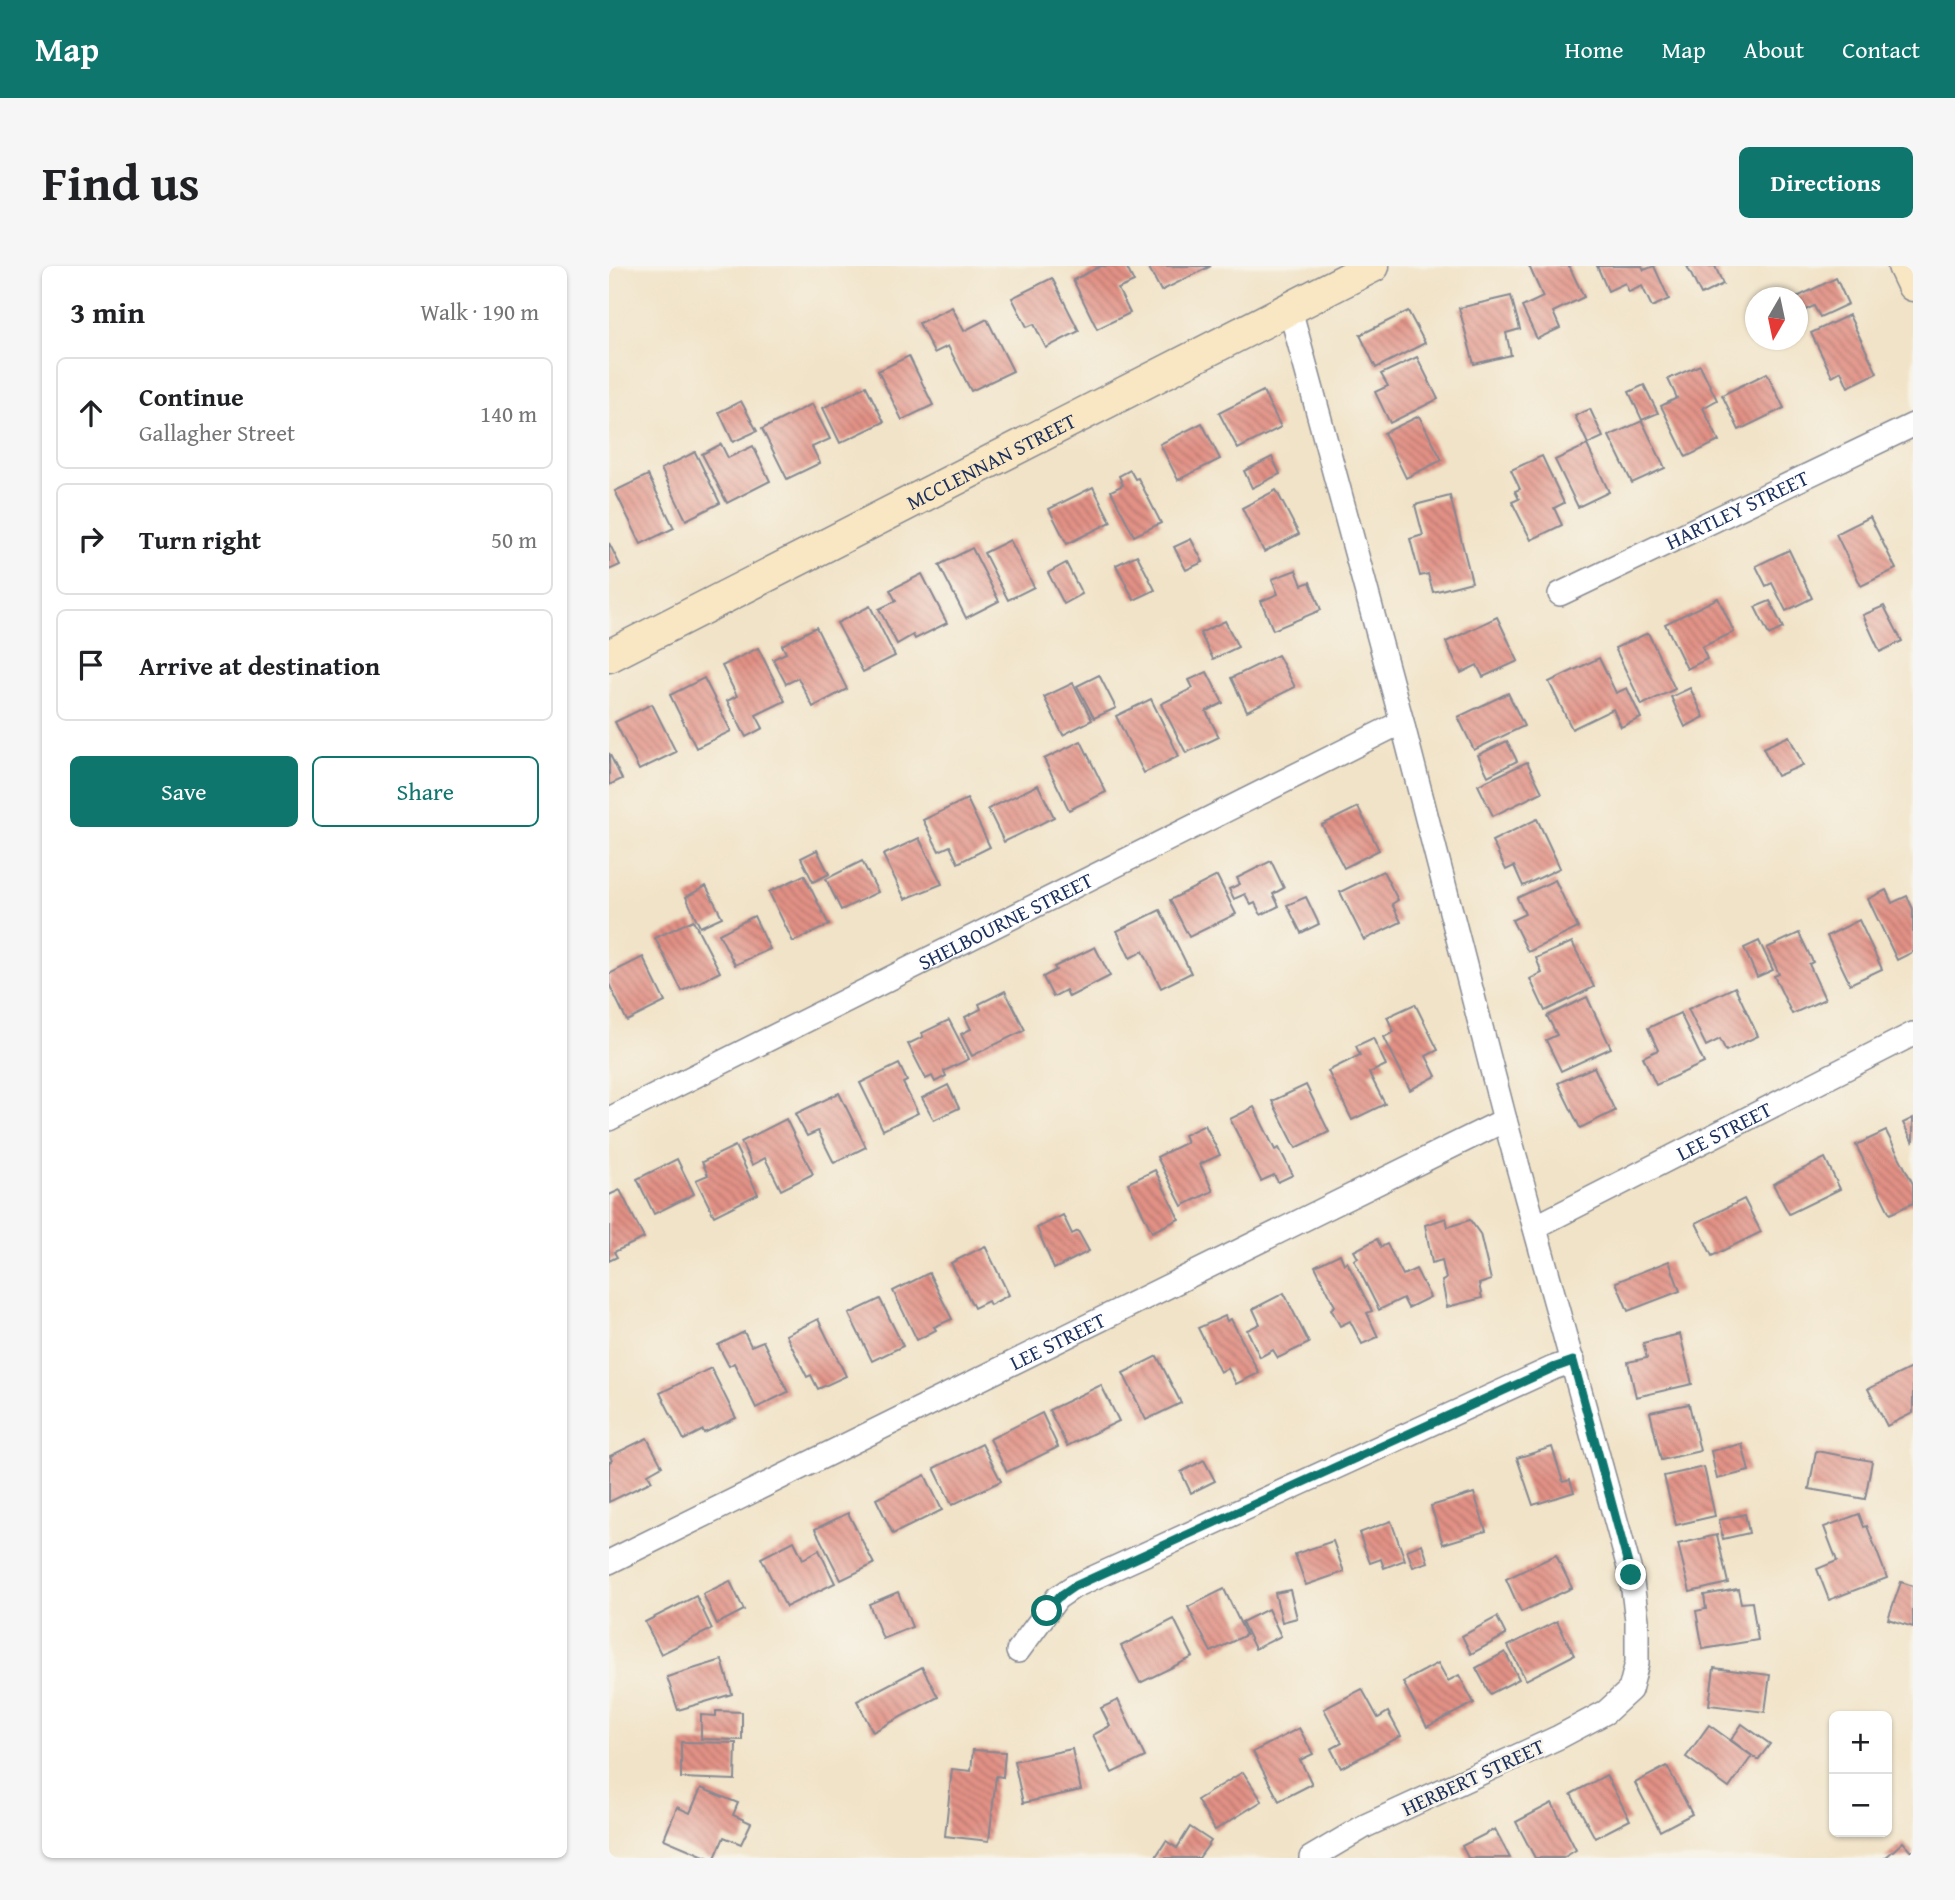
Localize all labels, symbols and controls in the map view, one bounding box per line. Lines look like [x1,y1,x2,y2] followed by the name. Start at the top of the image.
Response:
[35,25,99,73] text: Map
[1565,32,1624,67] text: Home
[1662,32,1706,67] text: Map
[1744,32,1804,67] text: About
[1842,32,1920,67] text: Contact
[42,146,200,218] text: Find us
[1739,147,1913,218] button: Directions
[1745,287,1808,350] north arrow
[70,290,145,334] text: 3 min
[420,295,539,328] text: Walk · 190 m
[139,377,244,416] text: Continue
[72,394,110,432] icon: ahead
[480,397,537,430] text: 140 m
[901,405,1081,517] street label: MCCLENNAN STREET
[139,416,295,449] text: Gallagher Street
[1660,462,1814,557] street label: HARTLEY STREET
[72,520,110,558] icon: right
[139,520,261,559] text: Turn right
[491,523,537,556] text: 50 m
[72,646,110,684] icon: arrive
[139,646,380,685] text: Arrive at destination
[70,756,298,827] button: Save
[312,756,539,827] button: Share
[912,864,1098,977] street label: SHELBOURNE STREET
[1671,1093,1777,1168] street label: LEE STREET
[1004,1304,1111,1378] street label: LEE STREET
[1615,1559,1646,1590] route end
[1031,1595,1062,1626] route start
[1829,1711,1892,1837] map controls
[1829,1711,1892,1774] button: +
[1396,1730,1550,1824] street label: HERBERT STREET
[1829,1774,1892,1837] button: −

